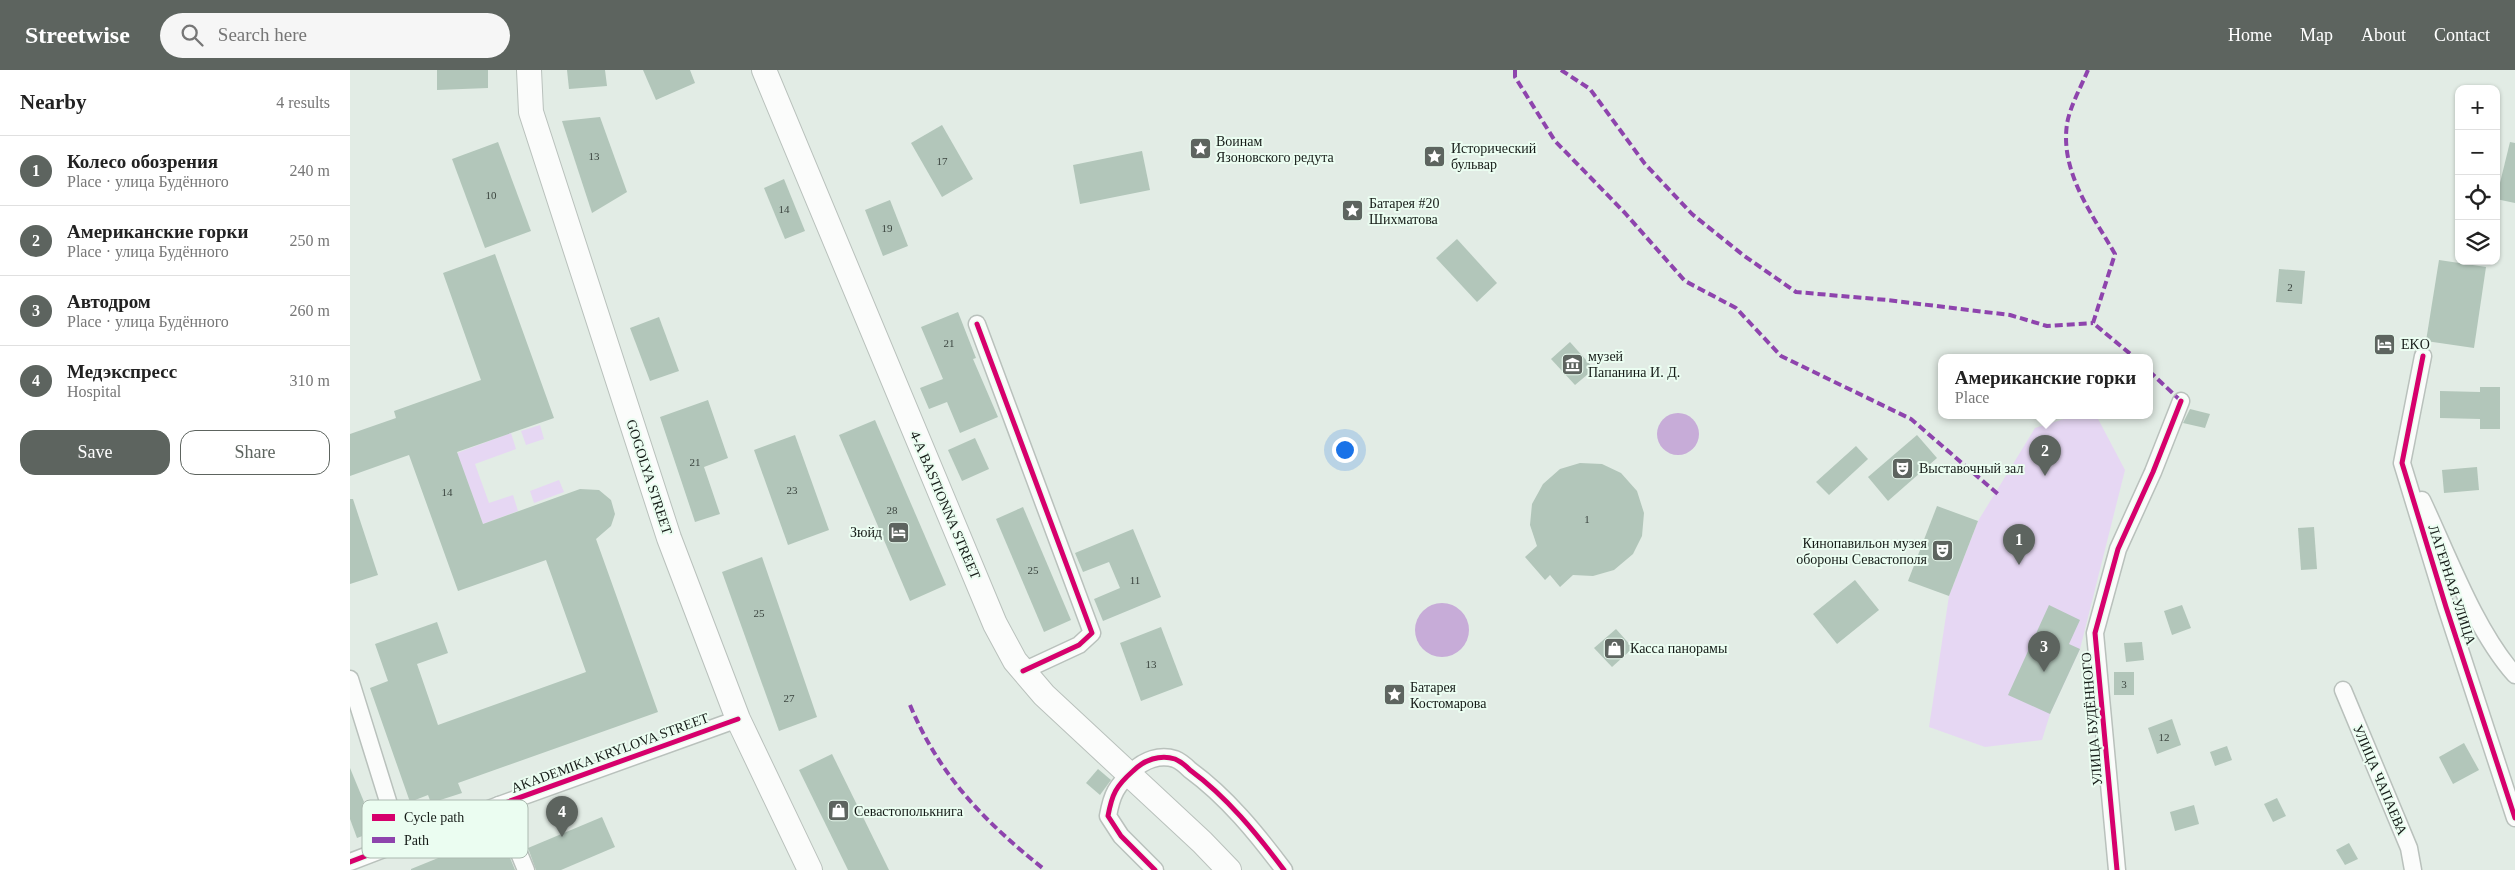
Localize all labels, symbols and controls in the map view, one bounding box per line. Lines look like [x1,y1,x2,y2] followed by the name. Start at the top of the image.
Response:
[160,13,510,58] search box
[178,21,206,49] icon: search
[25,22,130,48] text: Streetwise
[218,24,307,45] text: Search here
[2228,25,2272,45] text: Home
[2300,25,2333,45] text: Map
[2361,25,2406,45] text: About
[2434,25,2490,45] text: Contact
[2455,85,2500,265] map controls
[2455,85,2500,130] button: +
[20,90,87,114] text: Nearby
[276,94,330,111] text: 4 results
[2455,130,2500,175] button: −
[1216,134,1334,165] place label: Воинам Язоновского редута
[1188,137,1212,161] place icon: Воинам Язоновского редута
[1451,141,1537,172] place label: Исторический бульвар
[1423,144,1447,168] place icon: Исторический бульвар
[589,150,600,162] house number: 13
[67,151,218,172] text: Колесо обозрения
[937,155,948,167] house number: 17
[32,162,40,179] text: 1
[290,162,330,179] text: 240 m
[67,173,229,190] text: Place · улица Будённого
[2455,175,2500,220] button: locate
[486,189,497,201] house number: 10
[1369,196,1440,227] place label: Батарея #20 Шихматова
[1341,199,1365,223] place icon: Батарея #20 Шихматова
[779,203,790,215] house number: 14
[2455,220,2500,265] button: layers
[67,221,248,242] text: Американские горки
[882,222,893,234] house number: 19
[32,232,40,249] text: 2
[290,232,330,249] text: 250 m
[67,243,229,260] text: Place · улица Будённого
[2287,281,2293,293] house number: 2
[67,291,151,312] text: Автодром
[32,302,40,319] text: 3
[290,302,330,319] text: 260 m
[67,313,229,330] text: Place · улица Будённого
[2373,332,2397,356] hotel icon: EKO
[944,337,955,349] house number: 21
[2401,337,2430,352] place label: EKO
[1588,349,1680,380] place label: музей Папанина И. Д.
[1560,352,1584,376] museum icon: музей Папанина И. Д.
[1938,354,2153,419] popup
[67,361,177,382] text: Медэкспресс
[1955,367,2136,388] text: Американские горки
[32,372,40,389] text: 4
[290,372,330,389] text: 310 m
[67,383,121,400] text: Hospital
[1955,389,1989,406] text: Place
[623,417,675,537] street label: GOGOLYA STREET
[907,429,983,582] street label: 4-A BASTIONNA STREET
[20,430,170,475] button: Save
[180,430,330,475] button: Share
[2029,435,2061,476] pin: 2
[1332,437,1358,463] your location
[690,456,701,468] house number: 21
[1891,456,1915,480] theatre icon: Выставочный зал
[1919,461,2023,476] place label: Выставочный зал
[787,484,798,496] house number: 23
[442,486,453,498] house number: 14
[887,504,898,516] house number: 28
[1584,513,1590,525] house number: 1
[886,520,910,544] hotel icon: Зюйд
[2426,523,2479,648] street label: ЛАГЕРНАЯ УЛИЦА
[2003,524,2035,565] pin: 1
[850,525,882,540] place label: Зюйд
[1796,536,1928,567] place label: Кинопавильон музея обороны Севастополя
[1931,539,1955,563] theatre icon: Кинопавильон музея обороны Севастополя
[1028,564,1039,576] house number: 25
[1130,574,1140,586] house number: 11
[754,607,765,619] house number: 25
[2028,631,2060,672] pin: 3
[1602,636,1626,660] shop icon: Касса панорамы
[1630,641,1728,656] place label: Касса панорамы
[2078,652,2105,786] street label: УЛИЦА БУДЁННОГО
[1146,658,1157,670] house number: 13
[2121,678,2127,690] house number: 3
[1410,680,1487,711] place label: Батарея Костомарова
[1382,683,1406,707] place icon: Батарея Костомарова
[784,692,795,704] house number: 27
[509,710,711,796] street label: AKADEMIKA KRYLOVA STREET
[2350,723,2410,838] street label: УЛИЦА ЧАПАЕВА
[2159,731,2170,743] house number: 12
[546,796,578,837] pin: 4
[826,799,850,823] shop icon: Севастополькнига
[362,800,528,858] legend
[854,804,964,819] place label: Севастополькнига
[404,810,464,825] text: Cycle path
[404,833,429,848] text: Path

